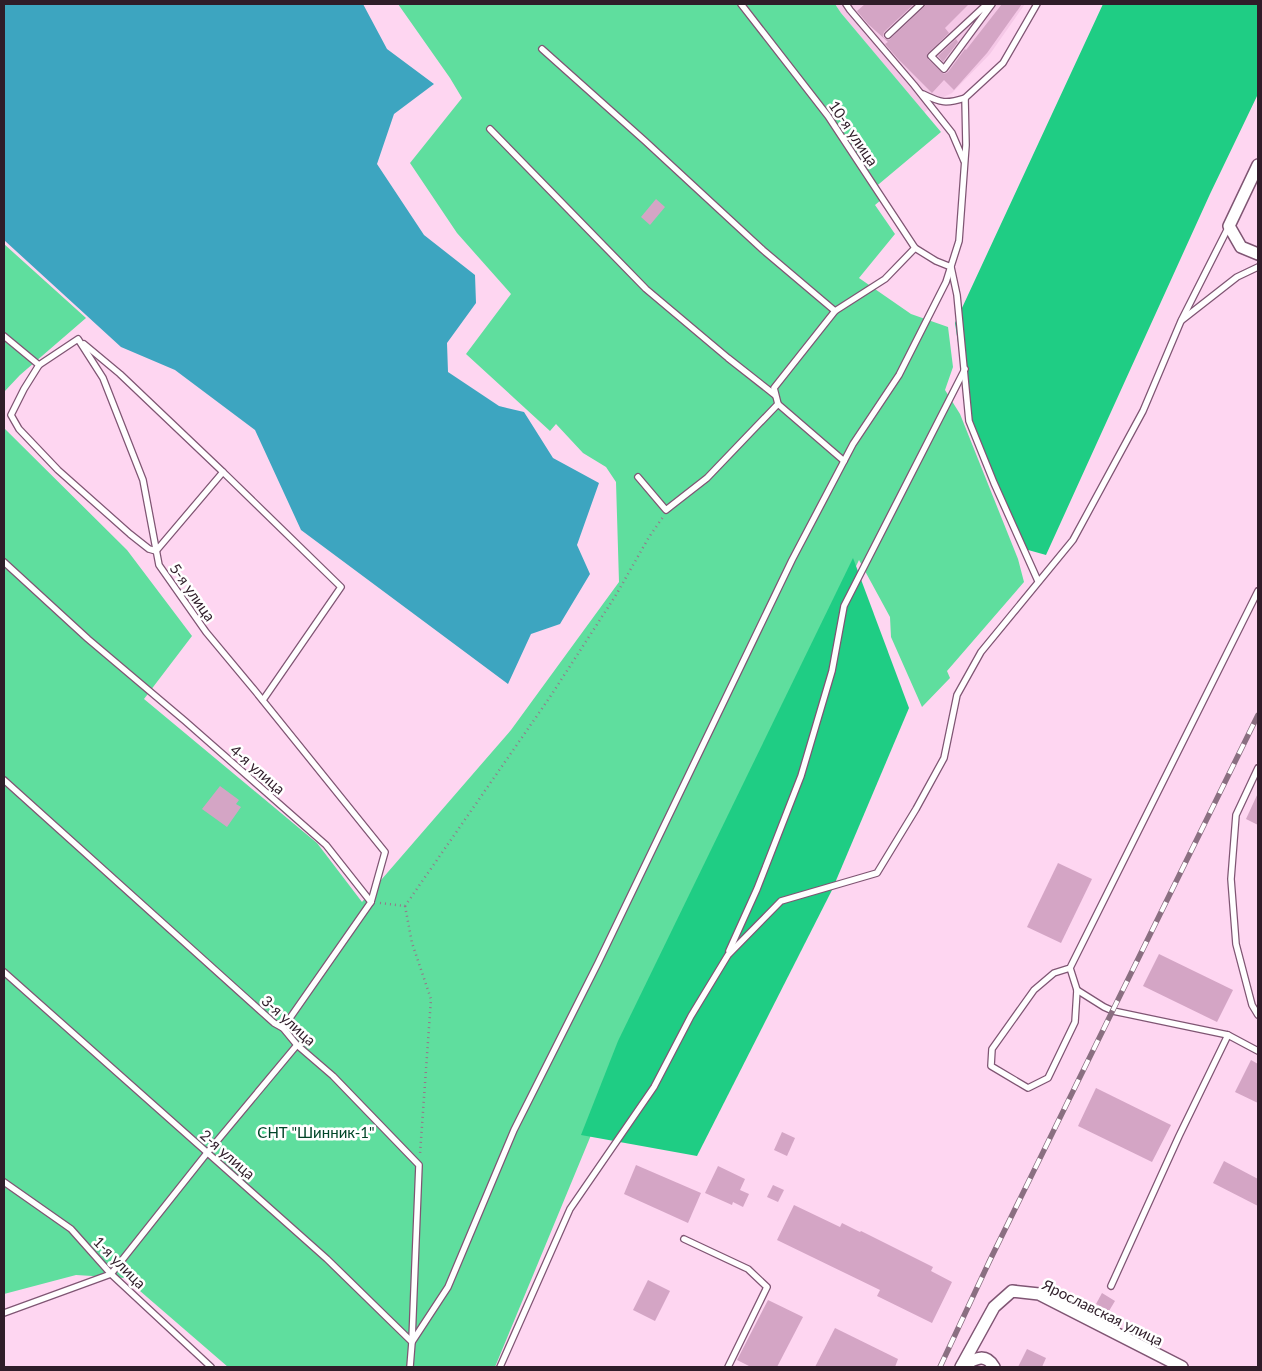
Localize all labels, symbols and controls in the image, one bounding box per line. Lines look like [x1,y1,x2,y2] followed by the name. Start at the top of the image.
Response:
[826,97,882,169] street label: 10-я улица
[167,560,219,624] street label: 5-я улица
[227,740,289,798] street label: 4-я улица
[258,991,320,1049] street label: 3-я улица
[257,1123,375,1141] park label: СНТ "Шинник-1"
[197,1125,259,1183] street label: 2-я улица
[90,1232,150,1292] street label: 1-я улица
[1039,1274,1166,1349] street label: Ярославская улица

